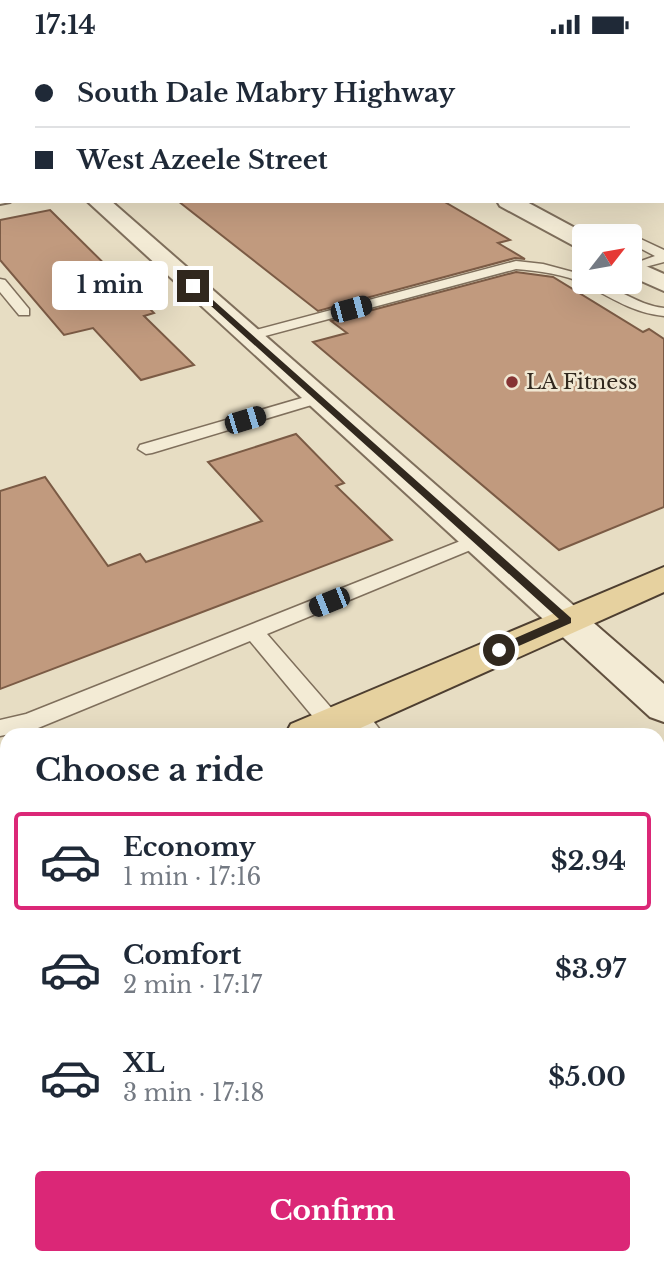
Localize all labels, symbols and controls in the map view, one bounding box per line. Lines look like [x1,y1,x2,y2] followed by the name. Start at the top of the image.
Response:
[35,9,96,41] text: 17:14
[77,77,455,109] text: South Dale Mabry Highway
[77,144,328,176] text: West Azeele Street
[572,224,642,294] north arrow
[572,224,642,294] map controls
[53,261,168,311] callout: 1 min
[177,270,209,302] route end
[77,271,143,299] text: 1 min
[328,293,375,325] car
[526,369,637,395] place label: LA Fitness
[504,374,520,390] marker: LA Fitness
[222,404,269,436] car
[306,584,353,620] car
[483,634,515,666] route start
[35,750,264,790] text: Choose a ride
[39,830,102,893] icon: car
[123,831,256,863] text: Economy
[551,845,626,877] text: $2.94
[123,863,261,891] text: 1 min · 17:16
[39,938,102,1001] icon: car
[123,939,241,971] text: Comfort
[555,953,626,985] text: $3.97
[123,971,262,999] text: 2 min · 17:17
[39,1046,102,1109] icon: car
[123,1047,165,1079] text: XL
[548,1061,626,1093] text: $5.00
[123,1079,264,1107] text: 3 min · 17:18
[35,1171,630,1251] button: Confirm

